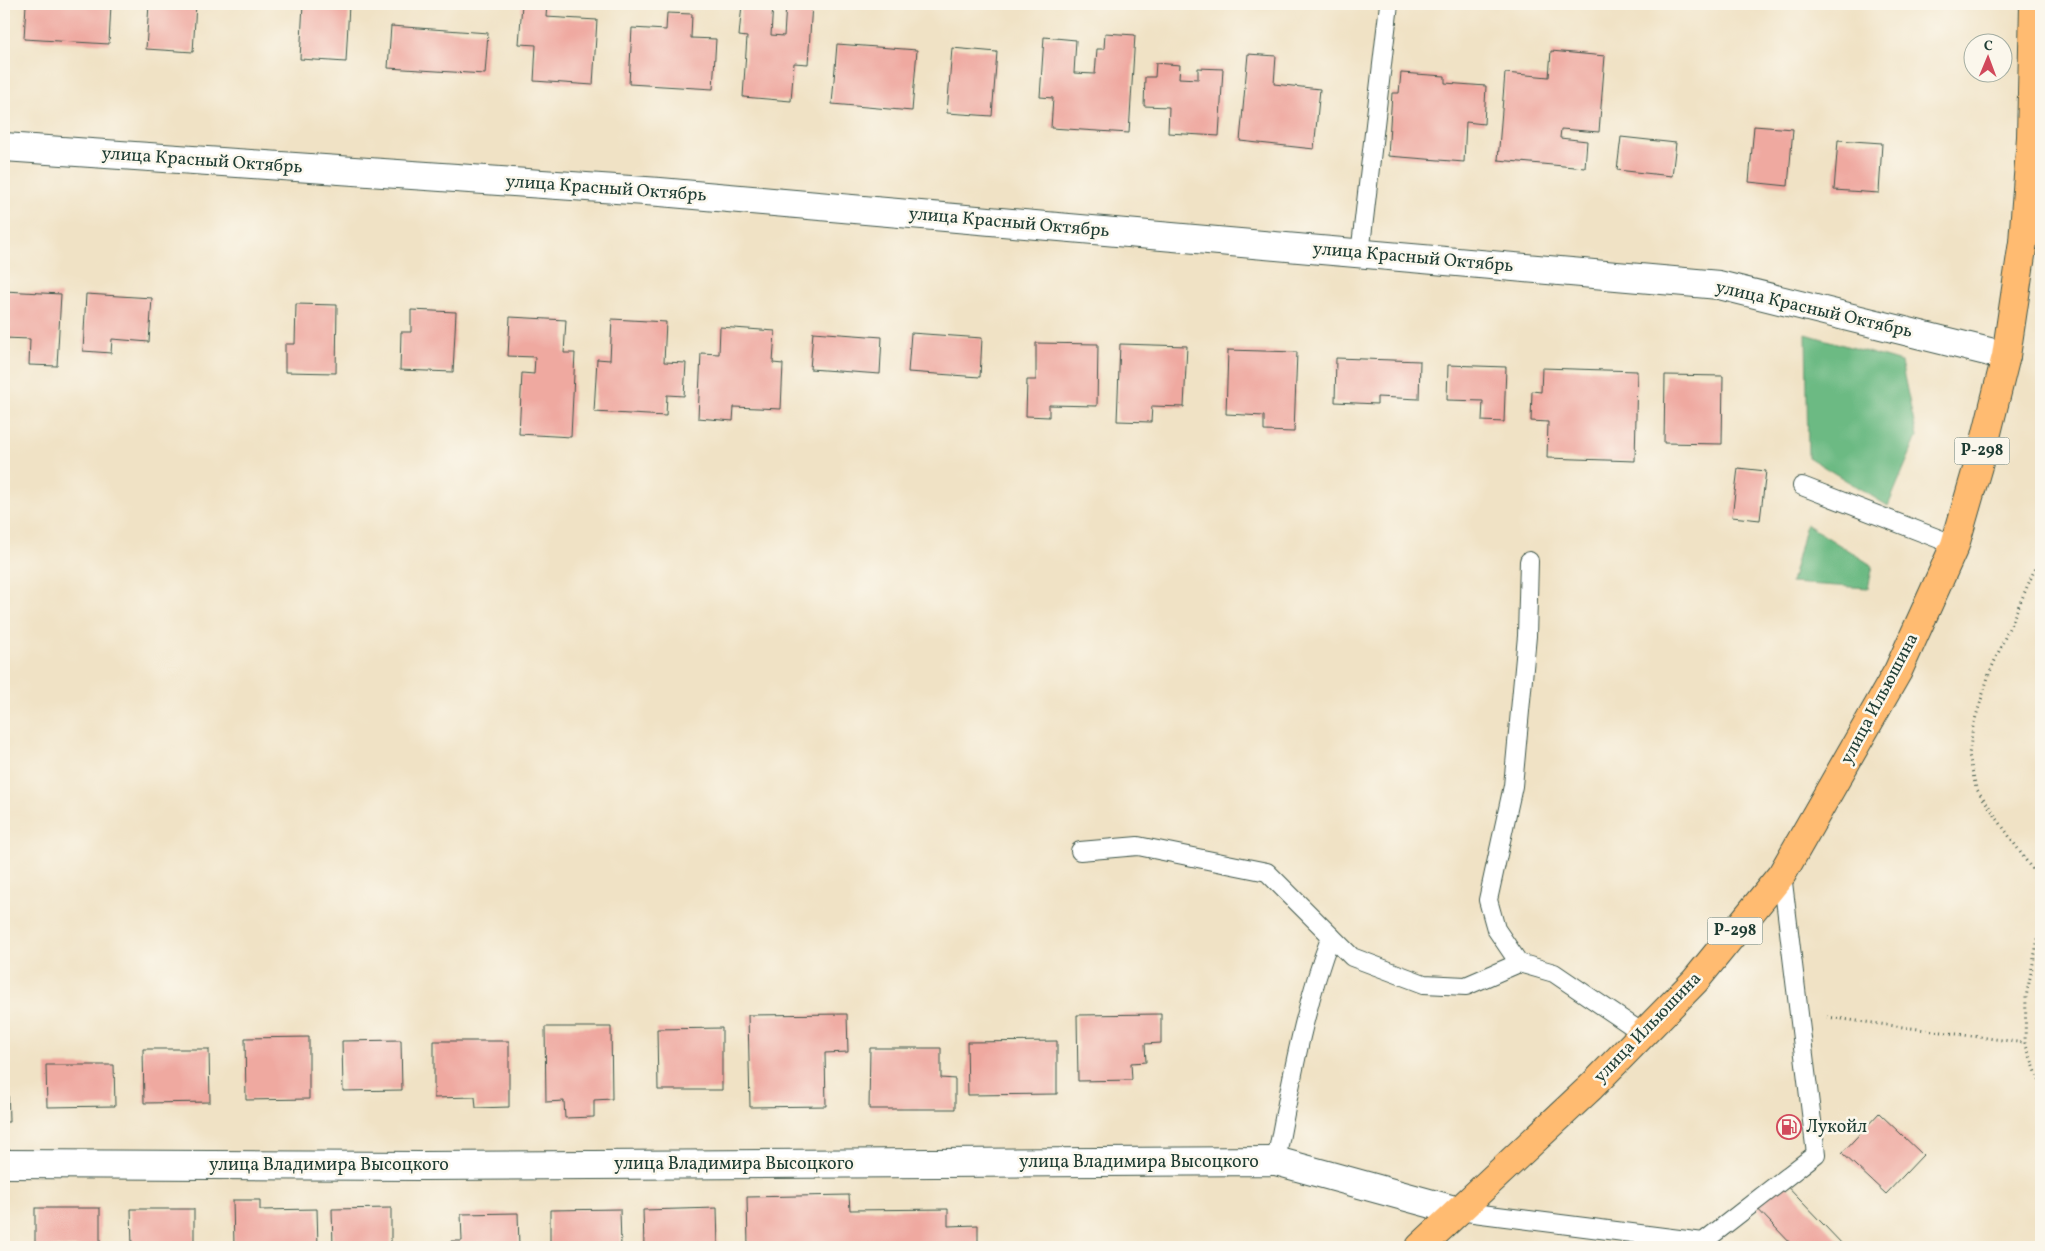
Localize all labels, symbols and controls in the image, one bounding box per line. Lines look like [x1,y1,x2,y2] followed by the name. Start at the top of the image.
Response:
[1962,32,2012,82] north arrow
[1984,37,1993,56] text: С
[101,142,303,180] street label: улица Красный Октябрь
[505,170,707,208] street label: улица Красный Октябрь
[908,202,1110,244] street label: улица Красный Октябрь
[1312,237,1514,279] street label: улица Красный Октябрь
[1713,275,1915,345] street label: улица Красный Октябрь
[1954,438,2010,464] road number: Р-298
[1835,629,1925,769] street label: улица Ильюшина
[1708,918,1762,944] road number: Р-298
[1589,967,1707,1089] street label: улица Ильюшина
[1776,1114,1802,1140] fuel station icon: Лукойл
[1806,1115,1867,1140] place label: Лукойл
[1019,1150,1259,1175] street label: улица Владимира Высоцкого
[614,1152,854,1177] street label: улица Владимира Высоцкого
[209,1153,449,1178] street label: улица Владимира Высоцкого

